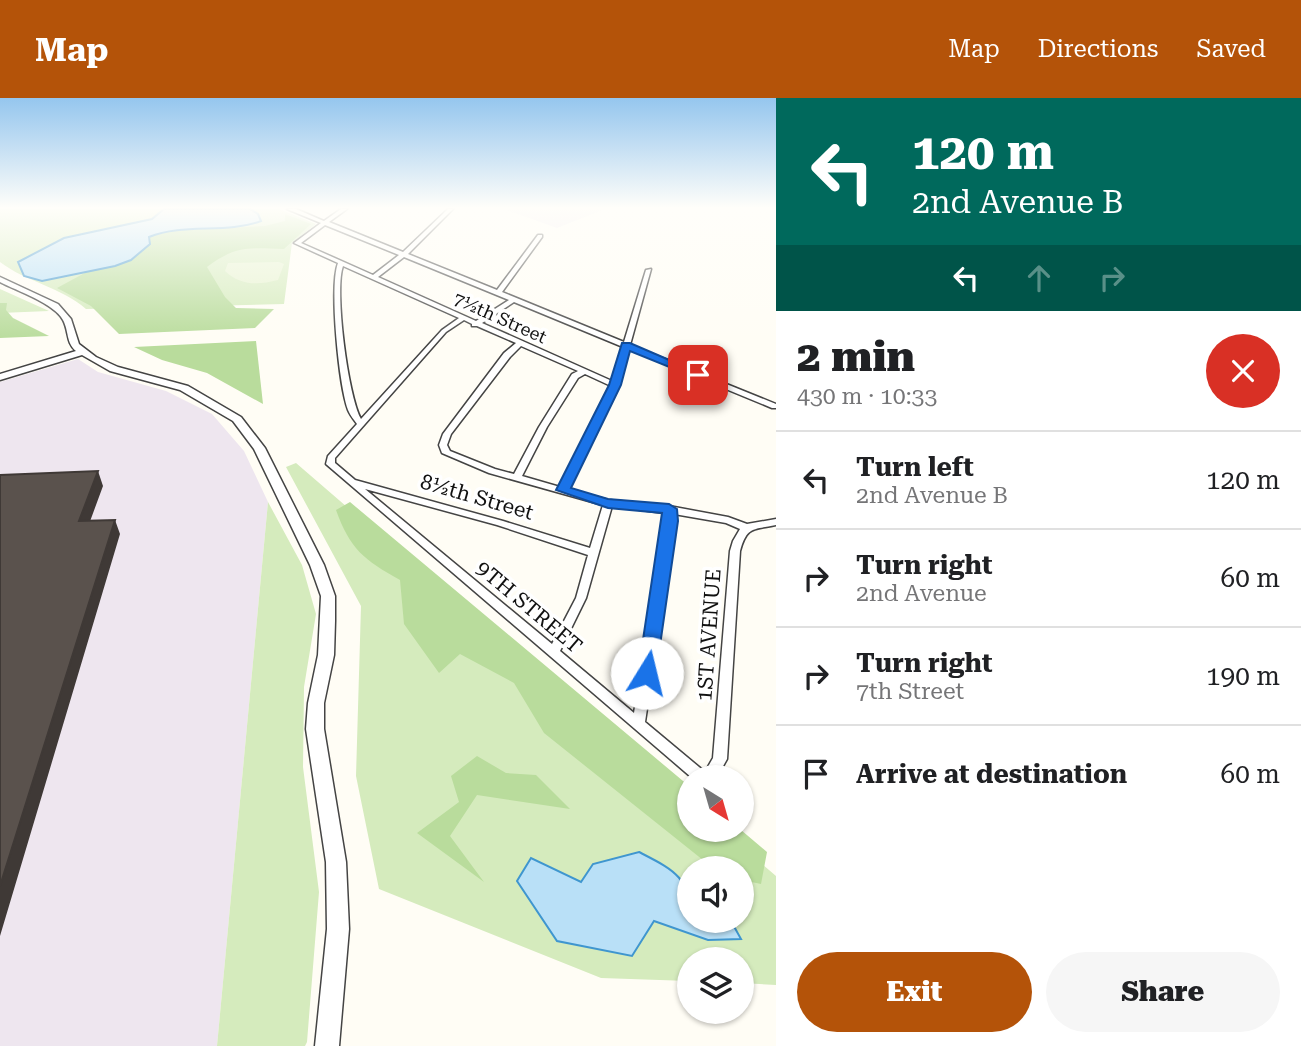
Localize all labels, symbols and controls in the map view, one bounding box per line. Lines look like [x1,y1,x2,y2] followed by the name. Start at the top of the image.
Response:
[35,30,109,69] text: Map
[948,35,1000,63] text: Map
[1038,35,1158,63] text: Directions
[1196,35,1266,63] text: Saved
[912,124,1054,181] text: 120 m
[797,126,888,217] icon: left
[912,183,1123,221] text: 2nd Avenue B
[947,259,985,297] icon: left
[1020,259,1058,297] icon: ahead
[1093,259,1131,297] icon: right
[450,288,550,348] street label: 7½th Street
[797,332,915,381] text: 2 min
[1206,334,1280,408] button: close
[668,345,728,405] pin
[679,356,717,394] icon: arrive
[797,383,937,410] text: 430 m · 10:33
[856,452,974,482] text: Turn left
[797,461,835,499] icon: left
[1206,465,1280,495] text: 120 m
[418,469,536,525] street label: 8½th Street
[856,482,1008,509] text: 2nd Avenue B
[856,550,992,580] text: Turn right
[471,556,587,658] street label: 9TH STREET
[797,559,835,597] icon: right
[1221,563,1280,593] text: 60 m
[692,568,726,702] street label: 1ST AVENUE
[856,580,987,607] text: 2nd Avenue
[610,636,684,710] position arrow
[856,648,992,678] text: Turn right
[797,657,835,695] icon: right
[1206,661,1280,691] text: 190 m
[856,678,964,705] text: 7th Street
[797,755,835,793] icon: arrive
[856,759,1127,789] text: Arrive at destination
[1221,759,1280,789] text: 60 m
[677,765,754,842] north arrow
[677,765,754,1024] map controls
[677,856,754,933] button: sound
[677,947,754,1024] button: layers
[797,952,1032,1032] button: Exit
[1046,952,1280,1032] button: Share

